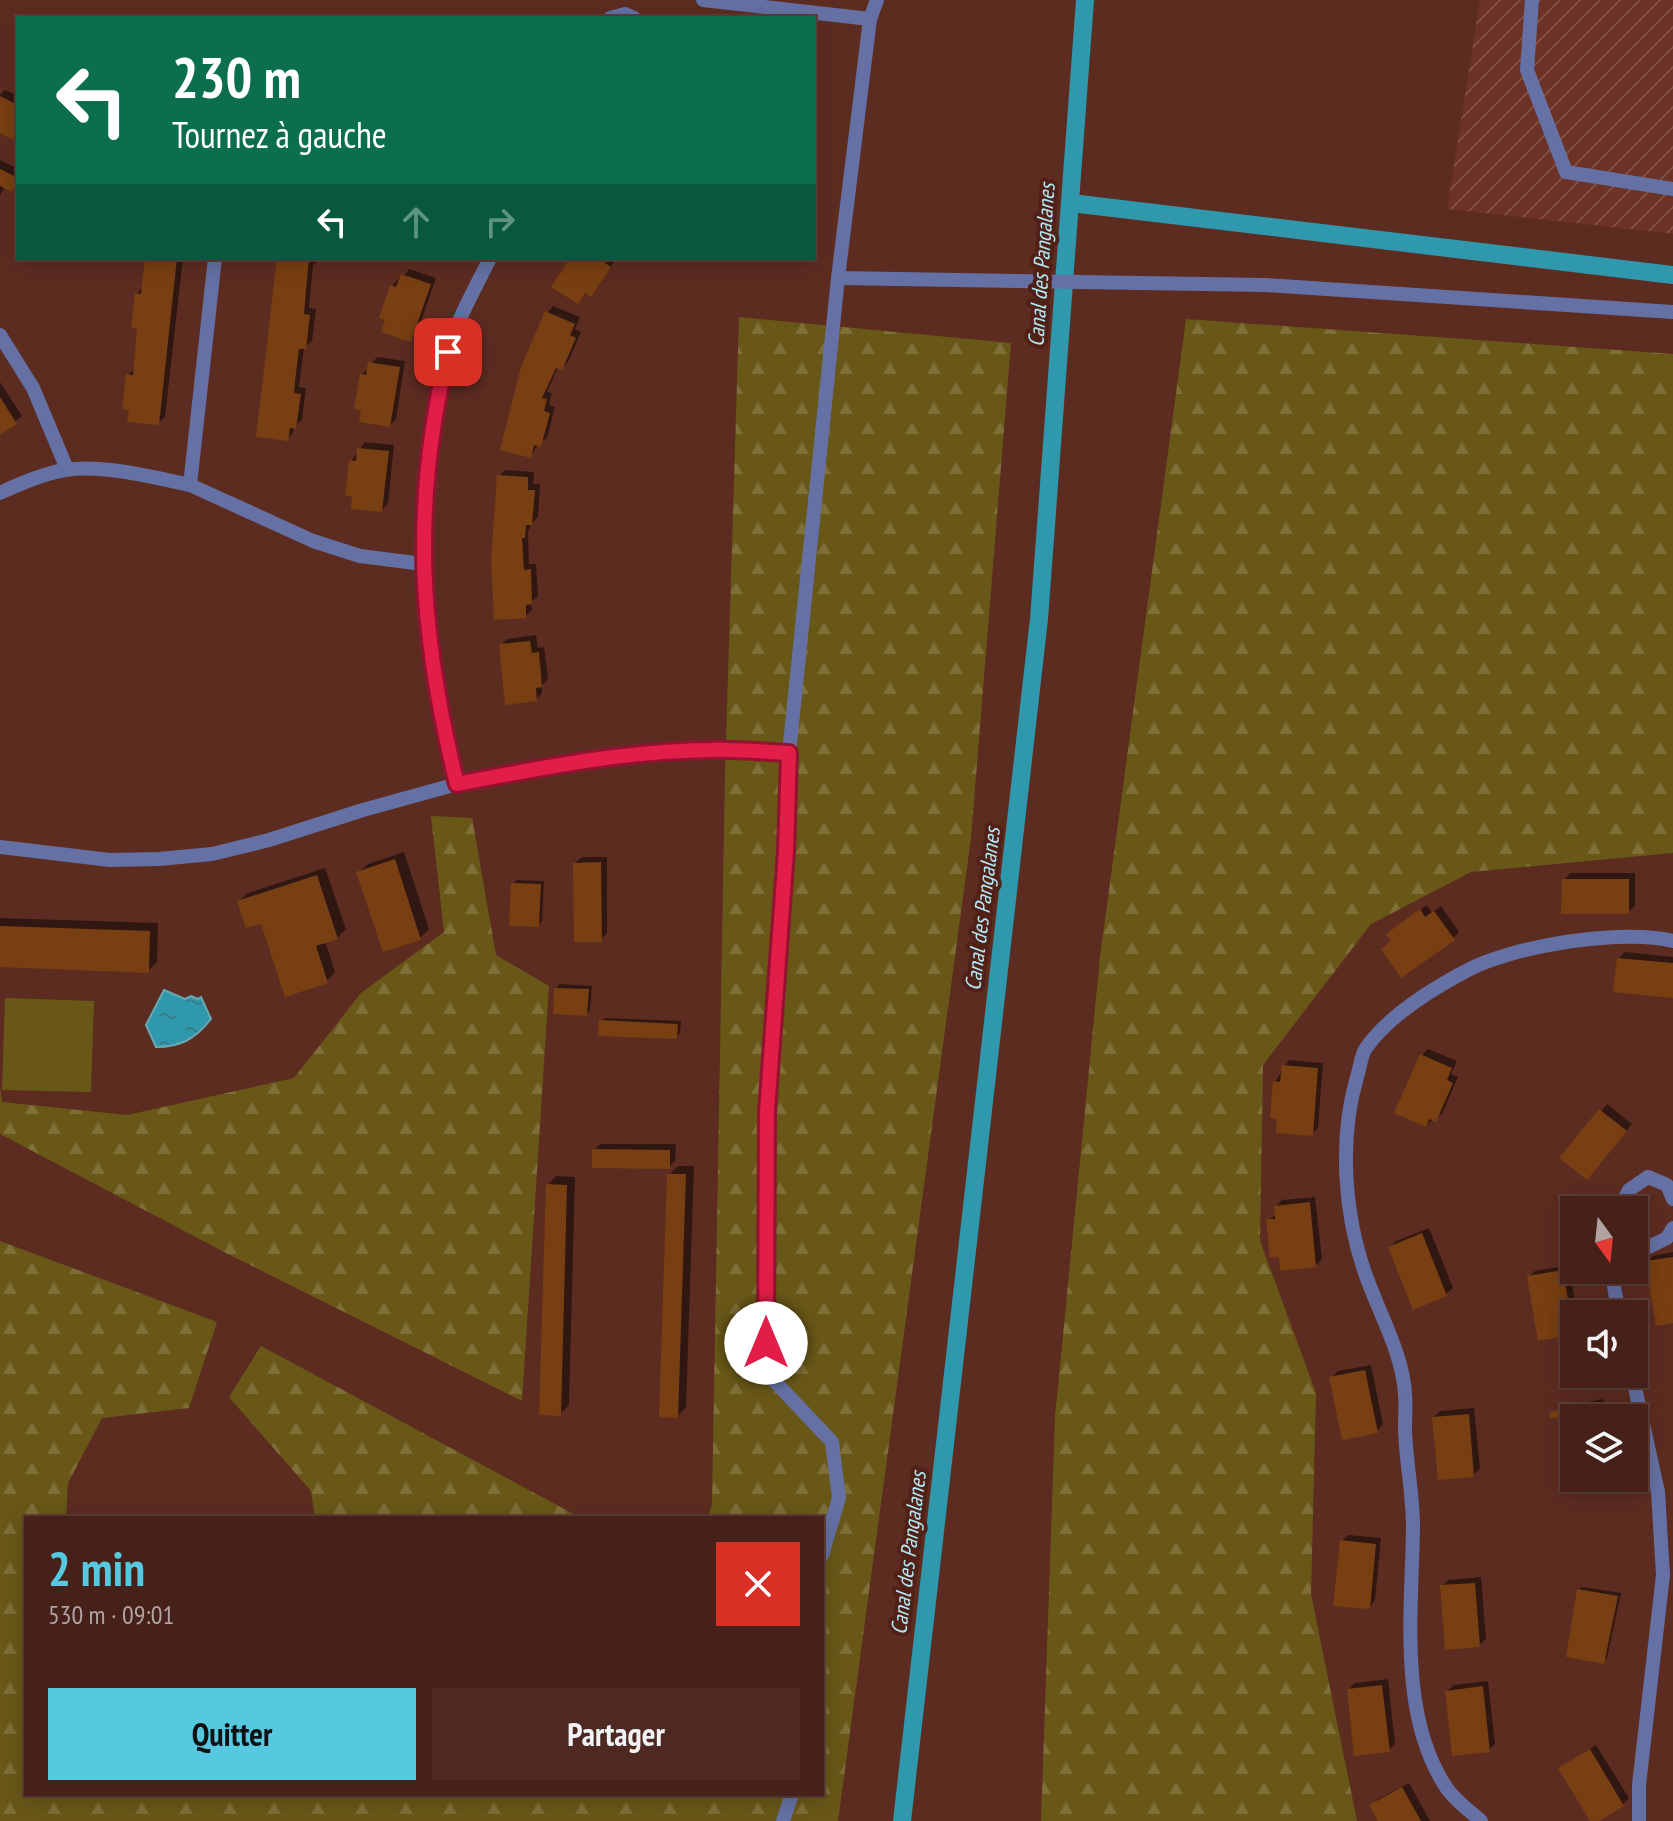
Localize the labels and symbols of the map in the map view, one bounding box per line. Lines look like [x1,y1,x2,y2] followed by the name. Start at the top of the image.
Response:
[1021,180,1061,348] water label: Canal des Pangalanes
[414,318,482,386] pin
[958,823,1006,992] water label: Canal des Pangalanes
[1560,1196,1648,1284] north arrow
[724,1301,808,1385] position arrow
[884,1467,932,1636] water label: Canal des Pangalanes

